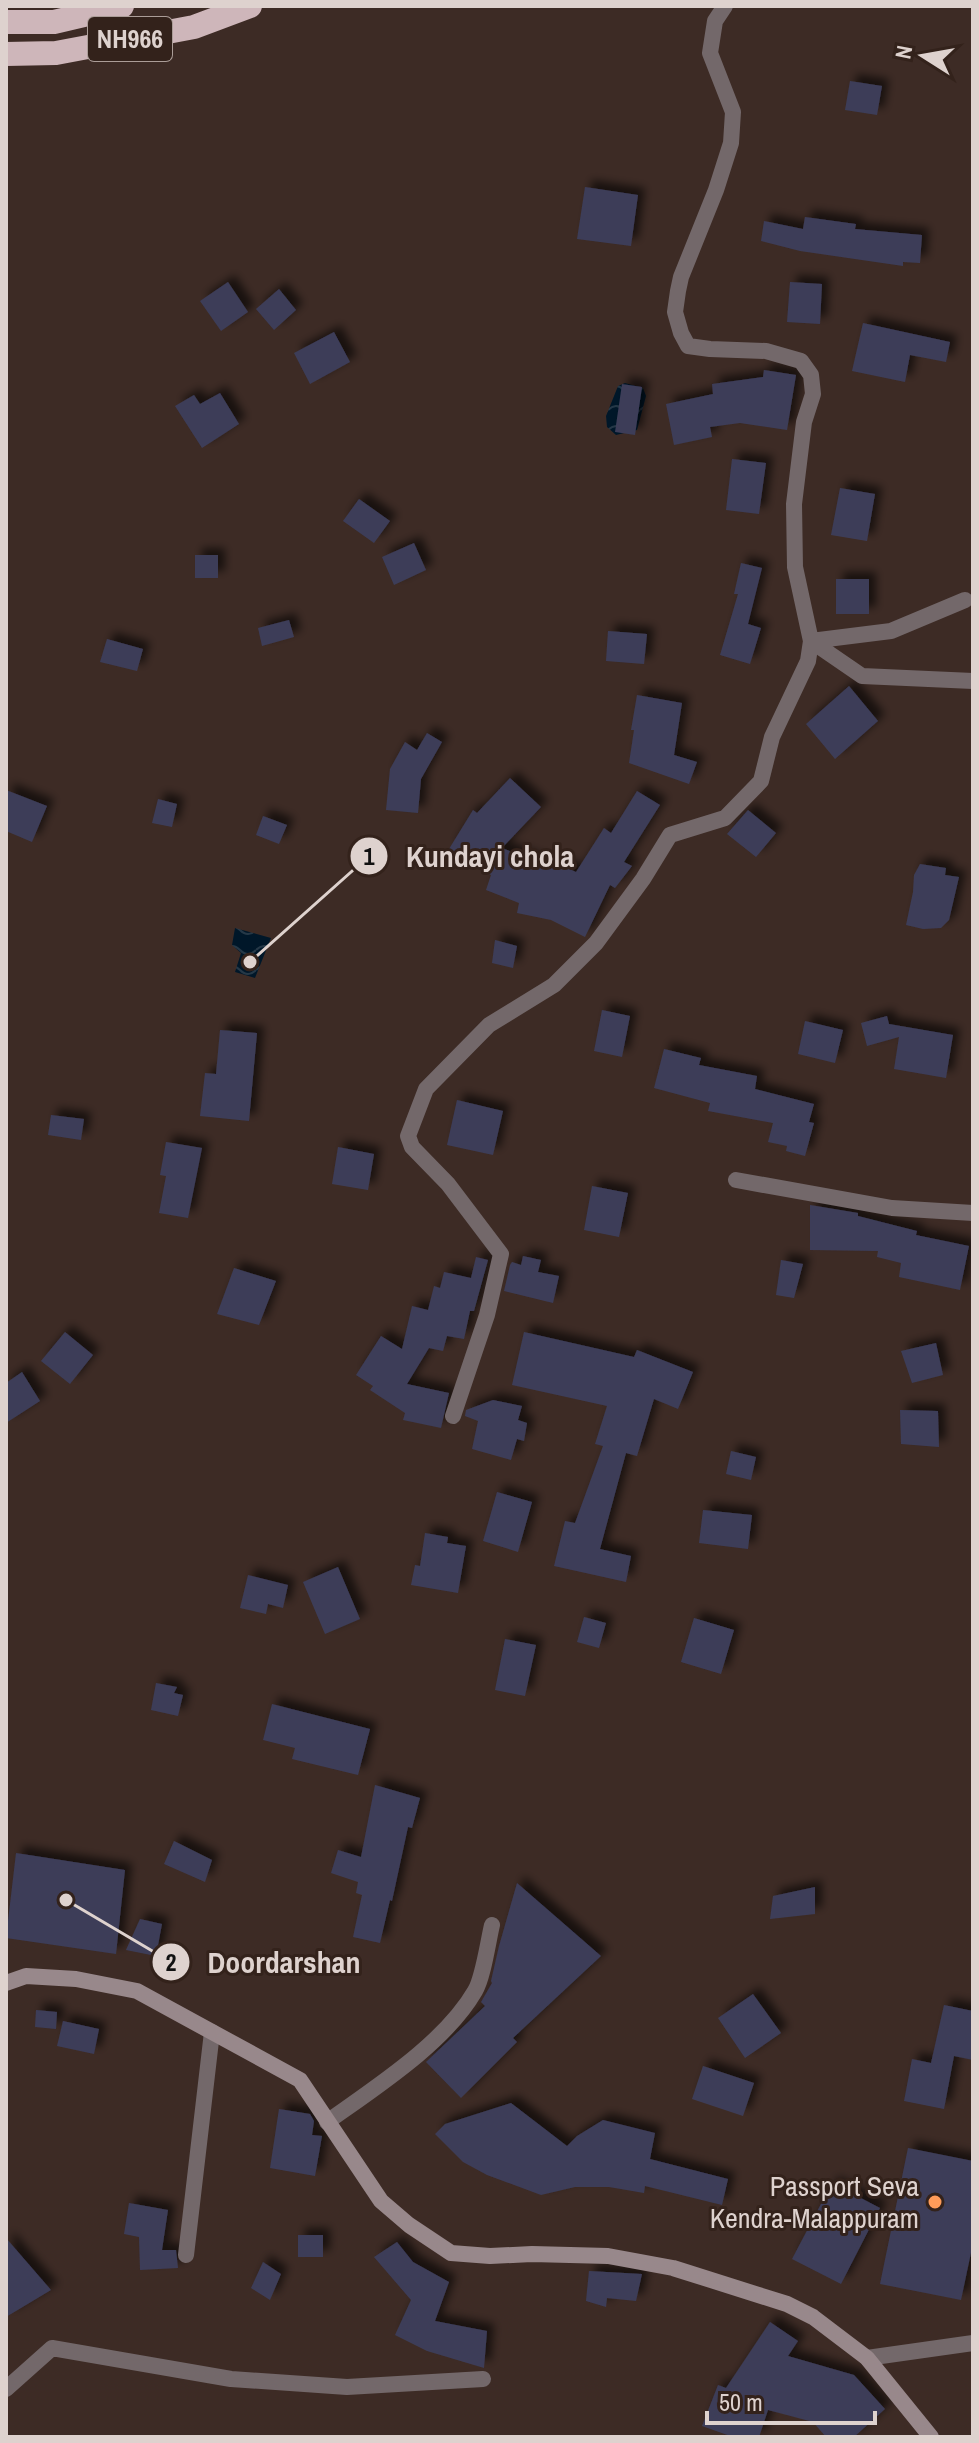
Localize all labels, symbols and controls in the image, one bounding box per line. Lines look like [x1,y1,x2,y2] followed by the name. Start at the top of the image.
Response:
[883,16,963,96] north arrow
[88,17,172,61] road number: NH966
[887,43,919,61] text: N
[349,829,590,883] callout: Kundayi chola
[406,836,574,876] text: Kundayi chola
[364,840,375,872] text: 1
[151,1935,377,1989] callout: Doordarshan
[207,1942,361,1982] text: Doordarshan
[166,1946,177,1978] text: 2
[710,2167,919,2237] place label: Passport Seva Kendra-Malappuram
[926,2193,944,2211] marker: Passport Seva Kendra-Malappuram
[707,2375,875,2425] scale bar
[719,2386,763,2418] text: 50 m

